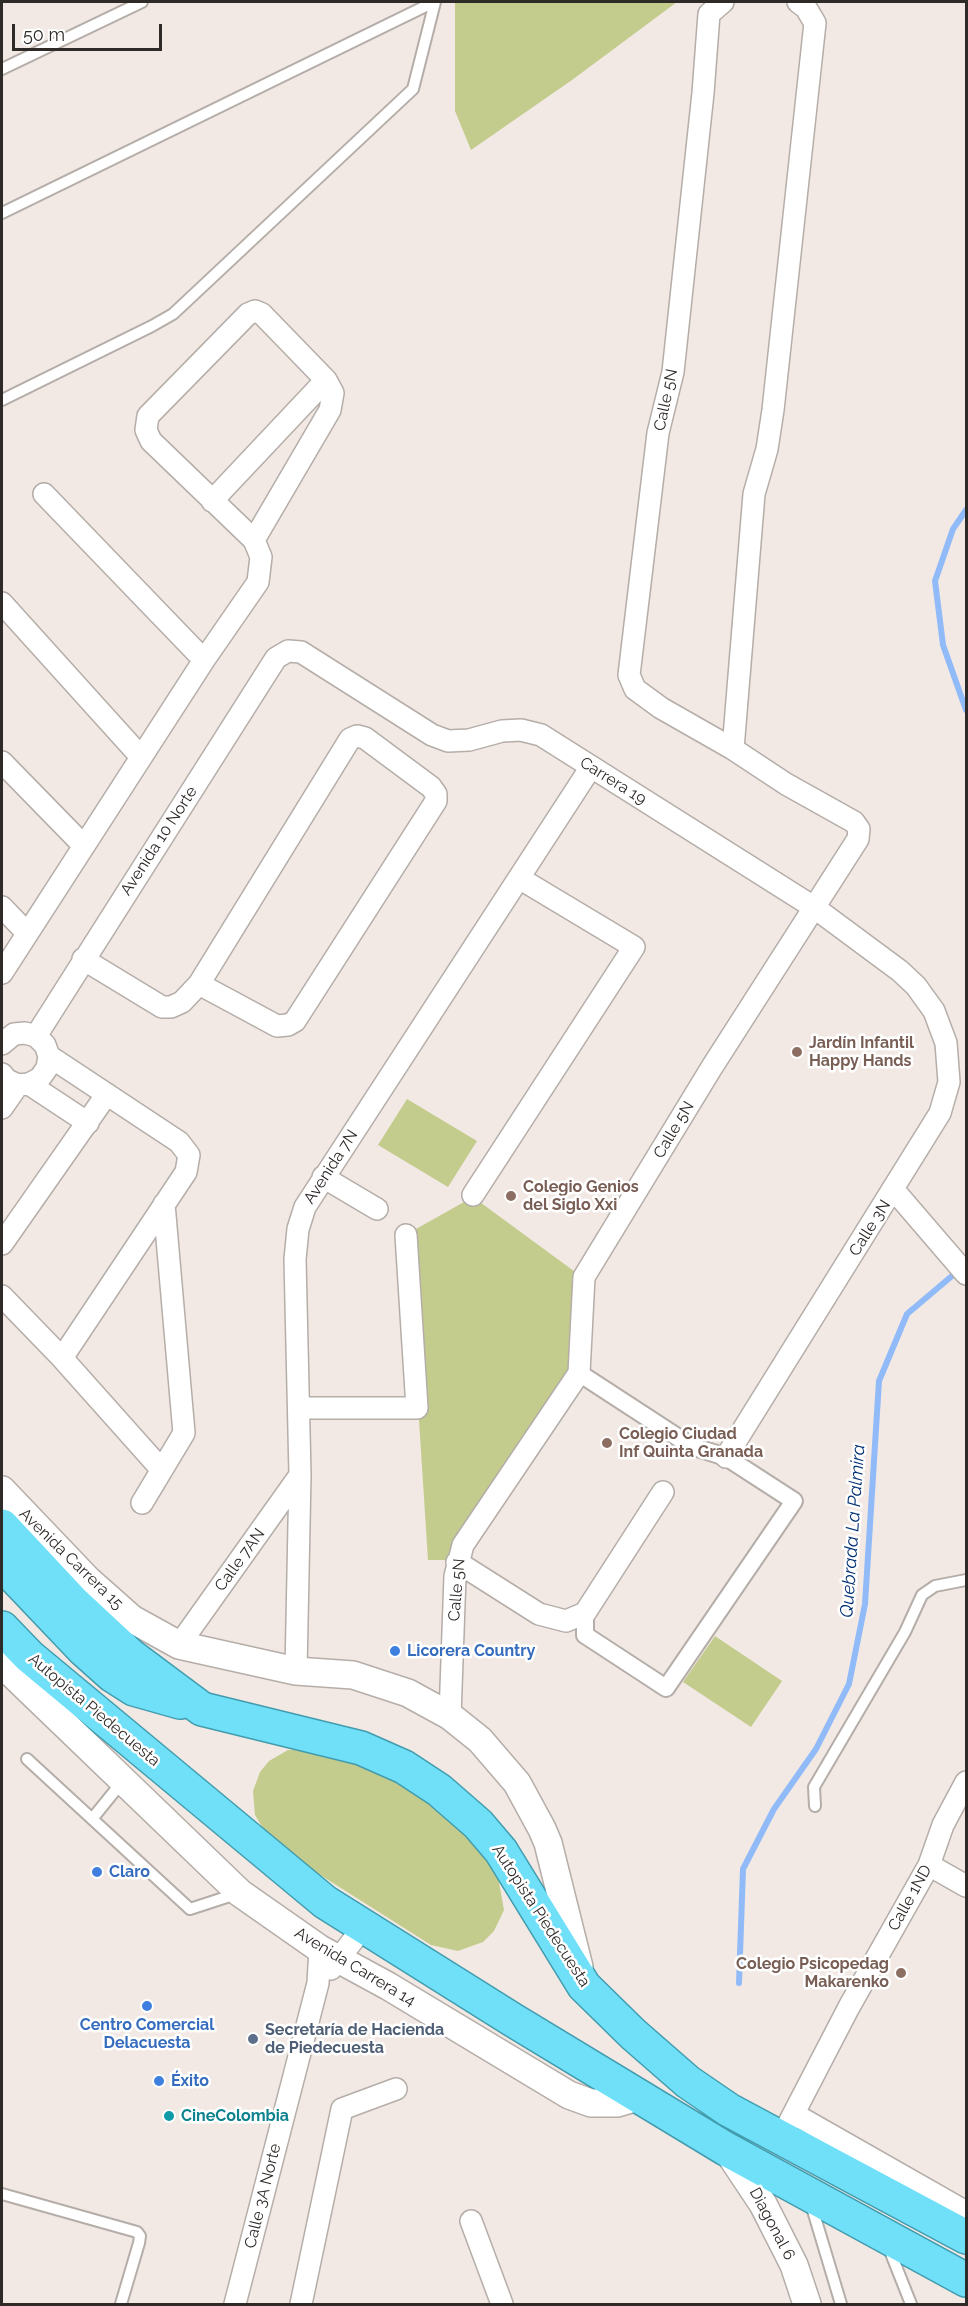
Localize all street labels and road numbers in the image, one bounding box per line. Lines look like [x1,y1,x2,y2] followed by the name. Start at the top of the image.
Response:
[650,367,682,433] street label: Calle 5N
[576,753,650,809] street label: Carrera 19
[117,783,201,899] street label: Avenida 10 Norte
[650,1098,698,1162] street label: Calle 5N
[300,1126,362,1208] street label: Avenida 7N
[845,1196,895,1260] street label: Calle 3N
[15,1504,127,1614] street label: Avenida Carrera 15
[211,1525,269,1595] street label: Calle 7AN
[445,1558,469,1622] street label: Calle 5N
[24,1649,164,1771] street label: Autopista Piedecuesta
[488,1841,594,1991] street label: Autopista Piedecuesta
[884,1862,936,1934] street label: Calle 1ND
[291,1923,419,2011] street label: Avenida Carrera 14
[241,2142,285,2250] street label: Calle 3A Norte
[745,2185,799,2263] street label: Diagonal 6

